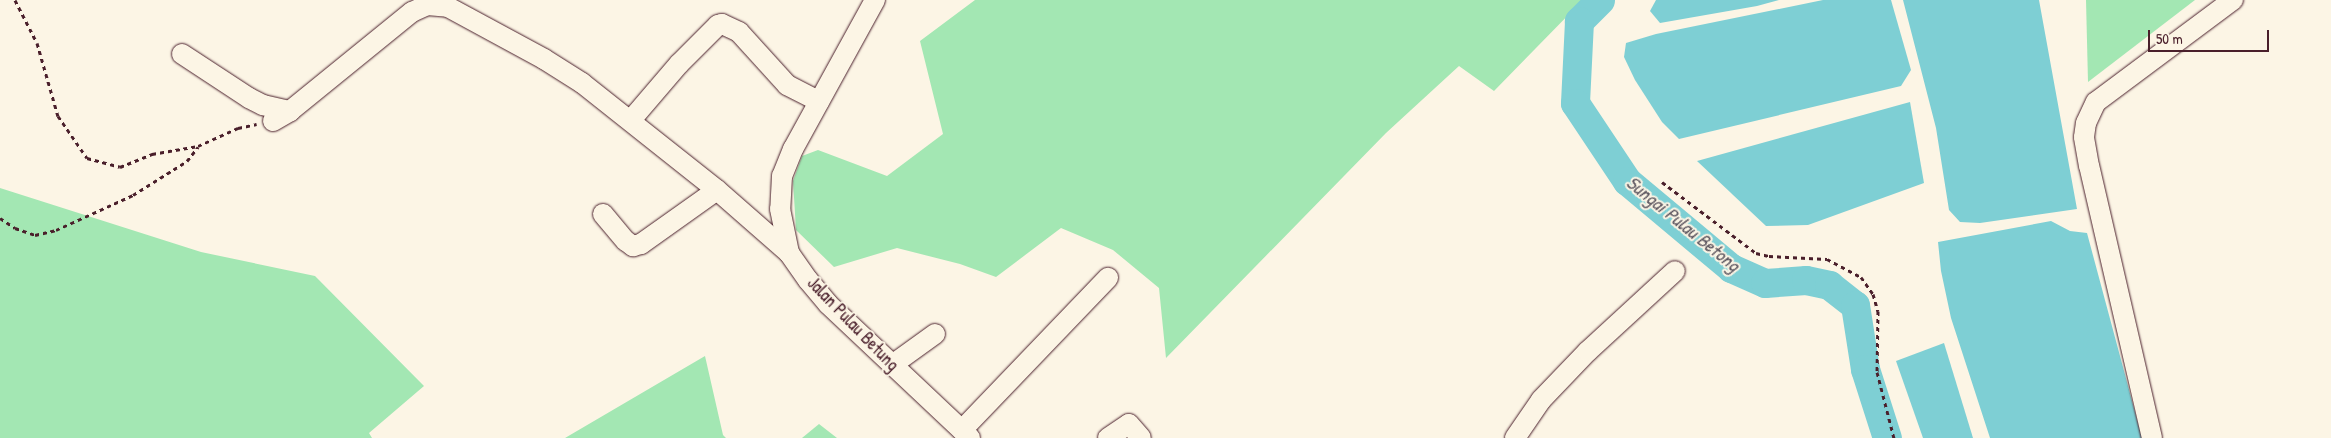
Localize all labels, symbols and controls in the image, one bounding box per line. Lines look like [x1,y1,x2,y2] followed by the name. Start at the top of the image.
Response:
[2151,20,2272,52] scale bar
[2156,28,2183,49] text: 50 m
[1622,171,1744,277] water label: Sungai Pulau Betong
[803,272,903,376] street label: Jalan Pulau Betung

